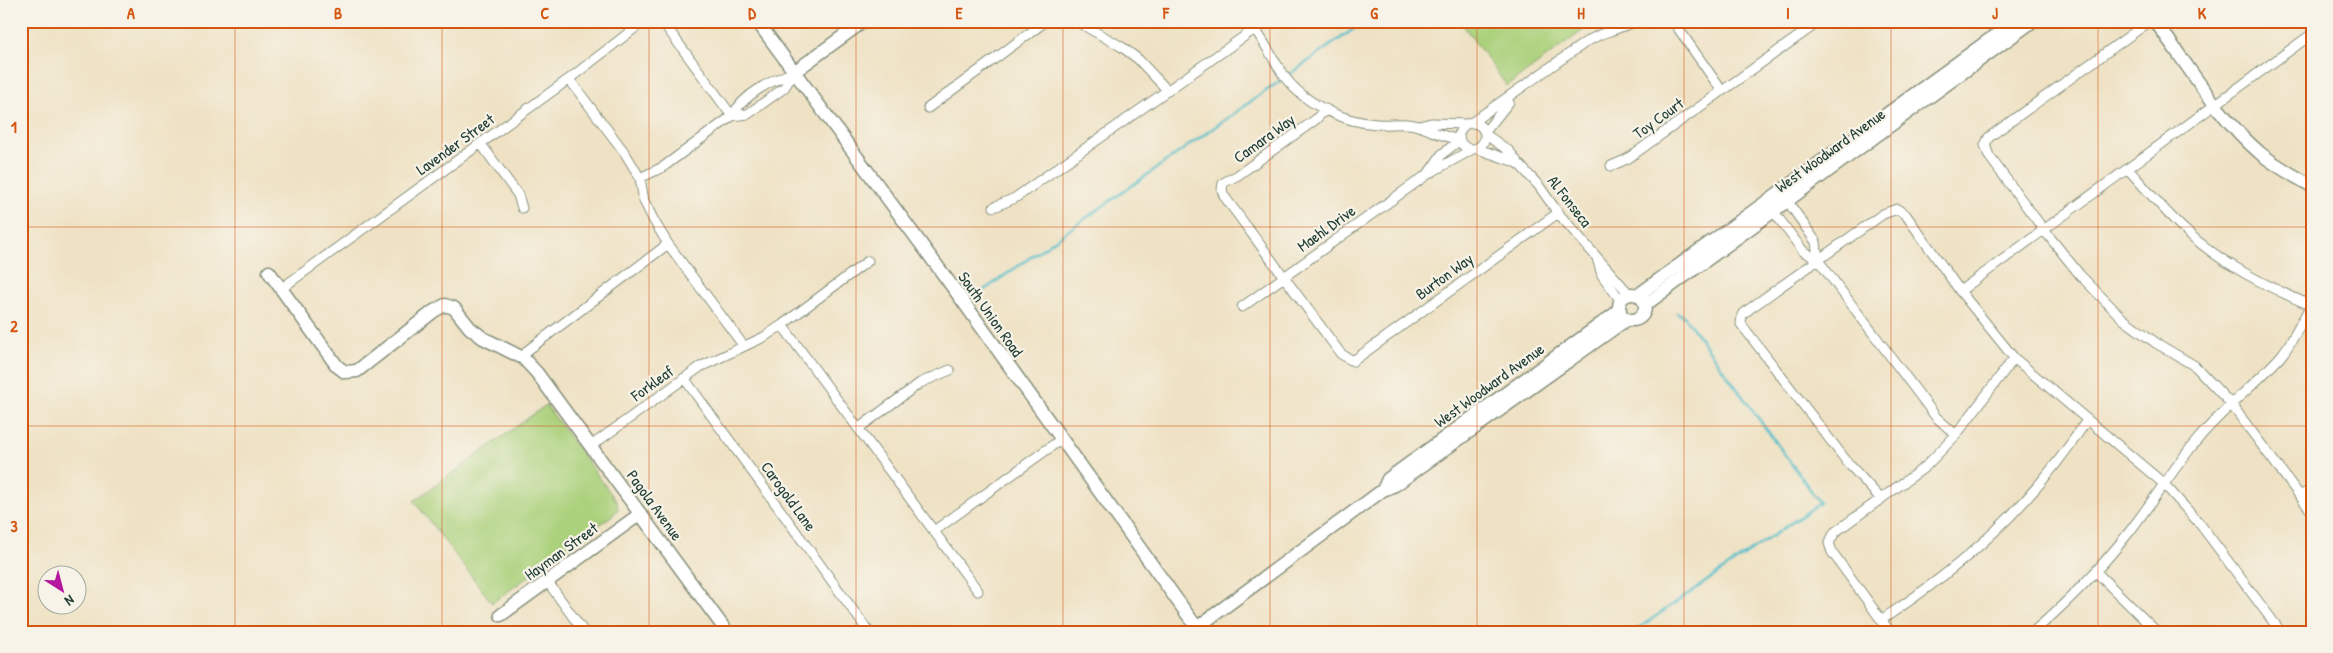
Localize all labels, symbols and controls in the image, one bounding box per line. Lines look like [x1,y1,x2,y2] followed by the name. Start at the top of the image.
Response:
[127,2,135,24] text: A
[334,2,342,24] text: B
[541,2,550,24] text: C
[748,2,756,24] text: D
[955,2,963,24] text: E
[1162,2,1170,24] text: F
[1370,2,1378,24] text: G
[1577,2,1585,24] text: H
[1786,2,1790,24] text: I
[1992,2,1998,24] text: J
[2198,2,2207,24] text: K
[1628,92,1688,144] street label: Toy Court
[1771,102,1890,197] street label: West Woodward Avenue
[411,108,499,180] street label: Lavender Street
[1229,108,1299,168] street label: Camara Way
[11,116,17,138] text: 1
[1543,170,1597,232] street label: Al Fonseca
[1292,199,1360,257] street label: Maehl Drive
[1411,247,1478,304] street label: Burton Way
[954,267,1028,361] street label: South Union Road
[10,315,18,337] text: 2
[1430,337,1549,432] street label: West Woodward Avenue
[625,360,678,407] street label: Forkleaf
[756,457,822,536] street label: Carogold Lane
[622,465,688,545] street label: Pagola Avenue
[10,515,18,537] text: 3
[520,517,603,585] street label: Hayman Street
[38,566,88,616] north arrow
[61,591,79,611] text: N

